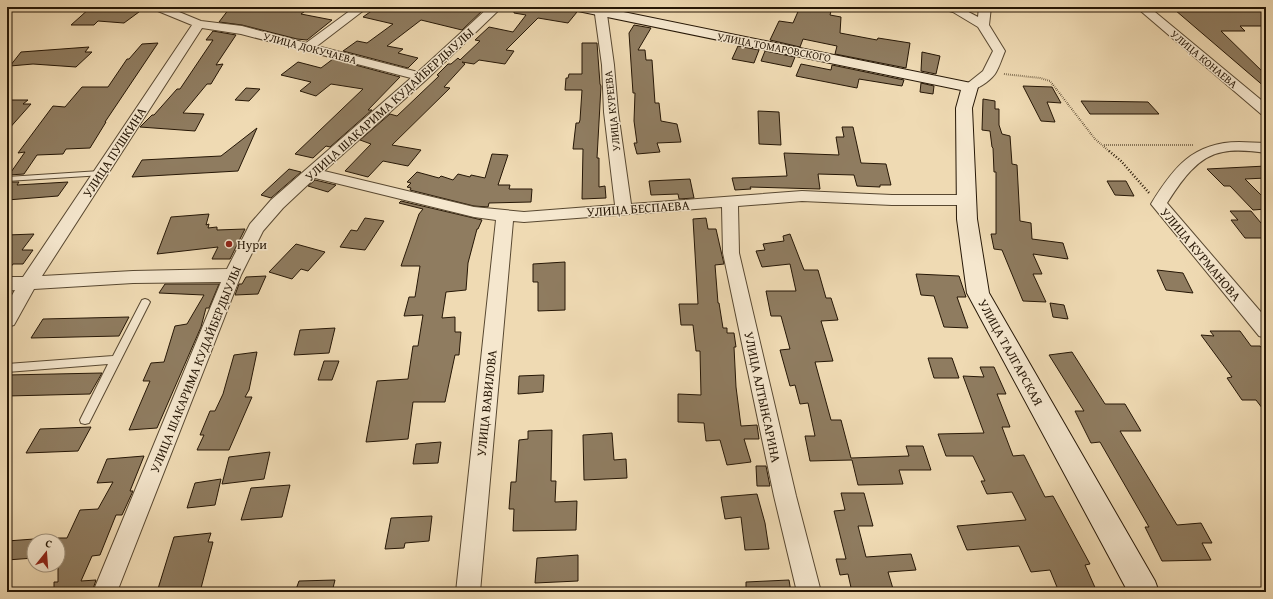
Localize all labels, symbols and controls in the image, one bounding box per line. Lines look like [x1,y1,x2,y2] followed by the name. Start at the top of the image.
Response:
[301,23,478,186] street label: УЛИЦА ШАКАРИМА КУДАЙБЕРДЫУЛЫ
[1167,26,1241,92] street label: УЛИЦА КОНАЕВА
[261,28,359,68] street label: УЛИЦА ДОКУЧАЕВА
[716,28,833,66] street label: УЛИЦА ТОМАРОВСКОГО
[600,70,624,152] street label: УЛИЦА КУРЕЕВА
[78,103,151,201] street label: УЛИЦА ПУШКИНА
[586,195,690,222] street label: УЛИЦА БЕСПАЕВА
[1156,203,1246,305] street label: УЛИЦА КУРМАНОВА
[237,235,267,254] place label: Нури
[224,239,234,249] marker: Нури
[145,263,246,476] street label: УЛИЦА ШАКАРИМА КУДАЙБЕРДЫУЛЫ
[973,295,1048,409] street label: УЛИЦА ТАЛГАРСКАЯ
[739,330,786,464] street label: УЛИЦА АЛТЫНСАРИНА
[471,349,502,457] street label: УЛИЦА ВАВИЛОВА
[26,533,66,573] north arrow
[44,535,54,552] text: С

